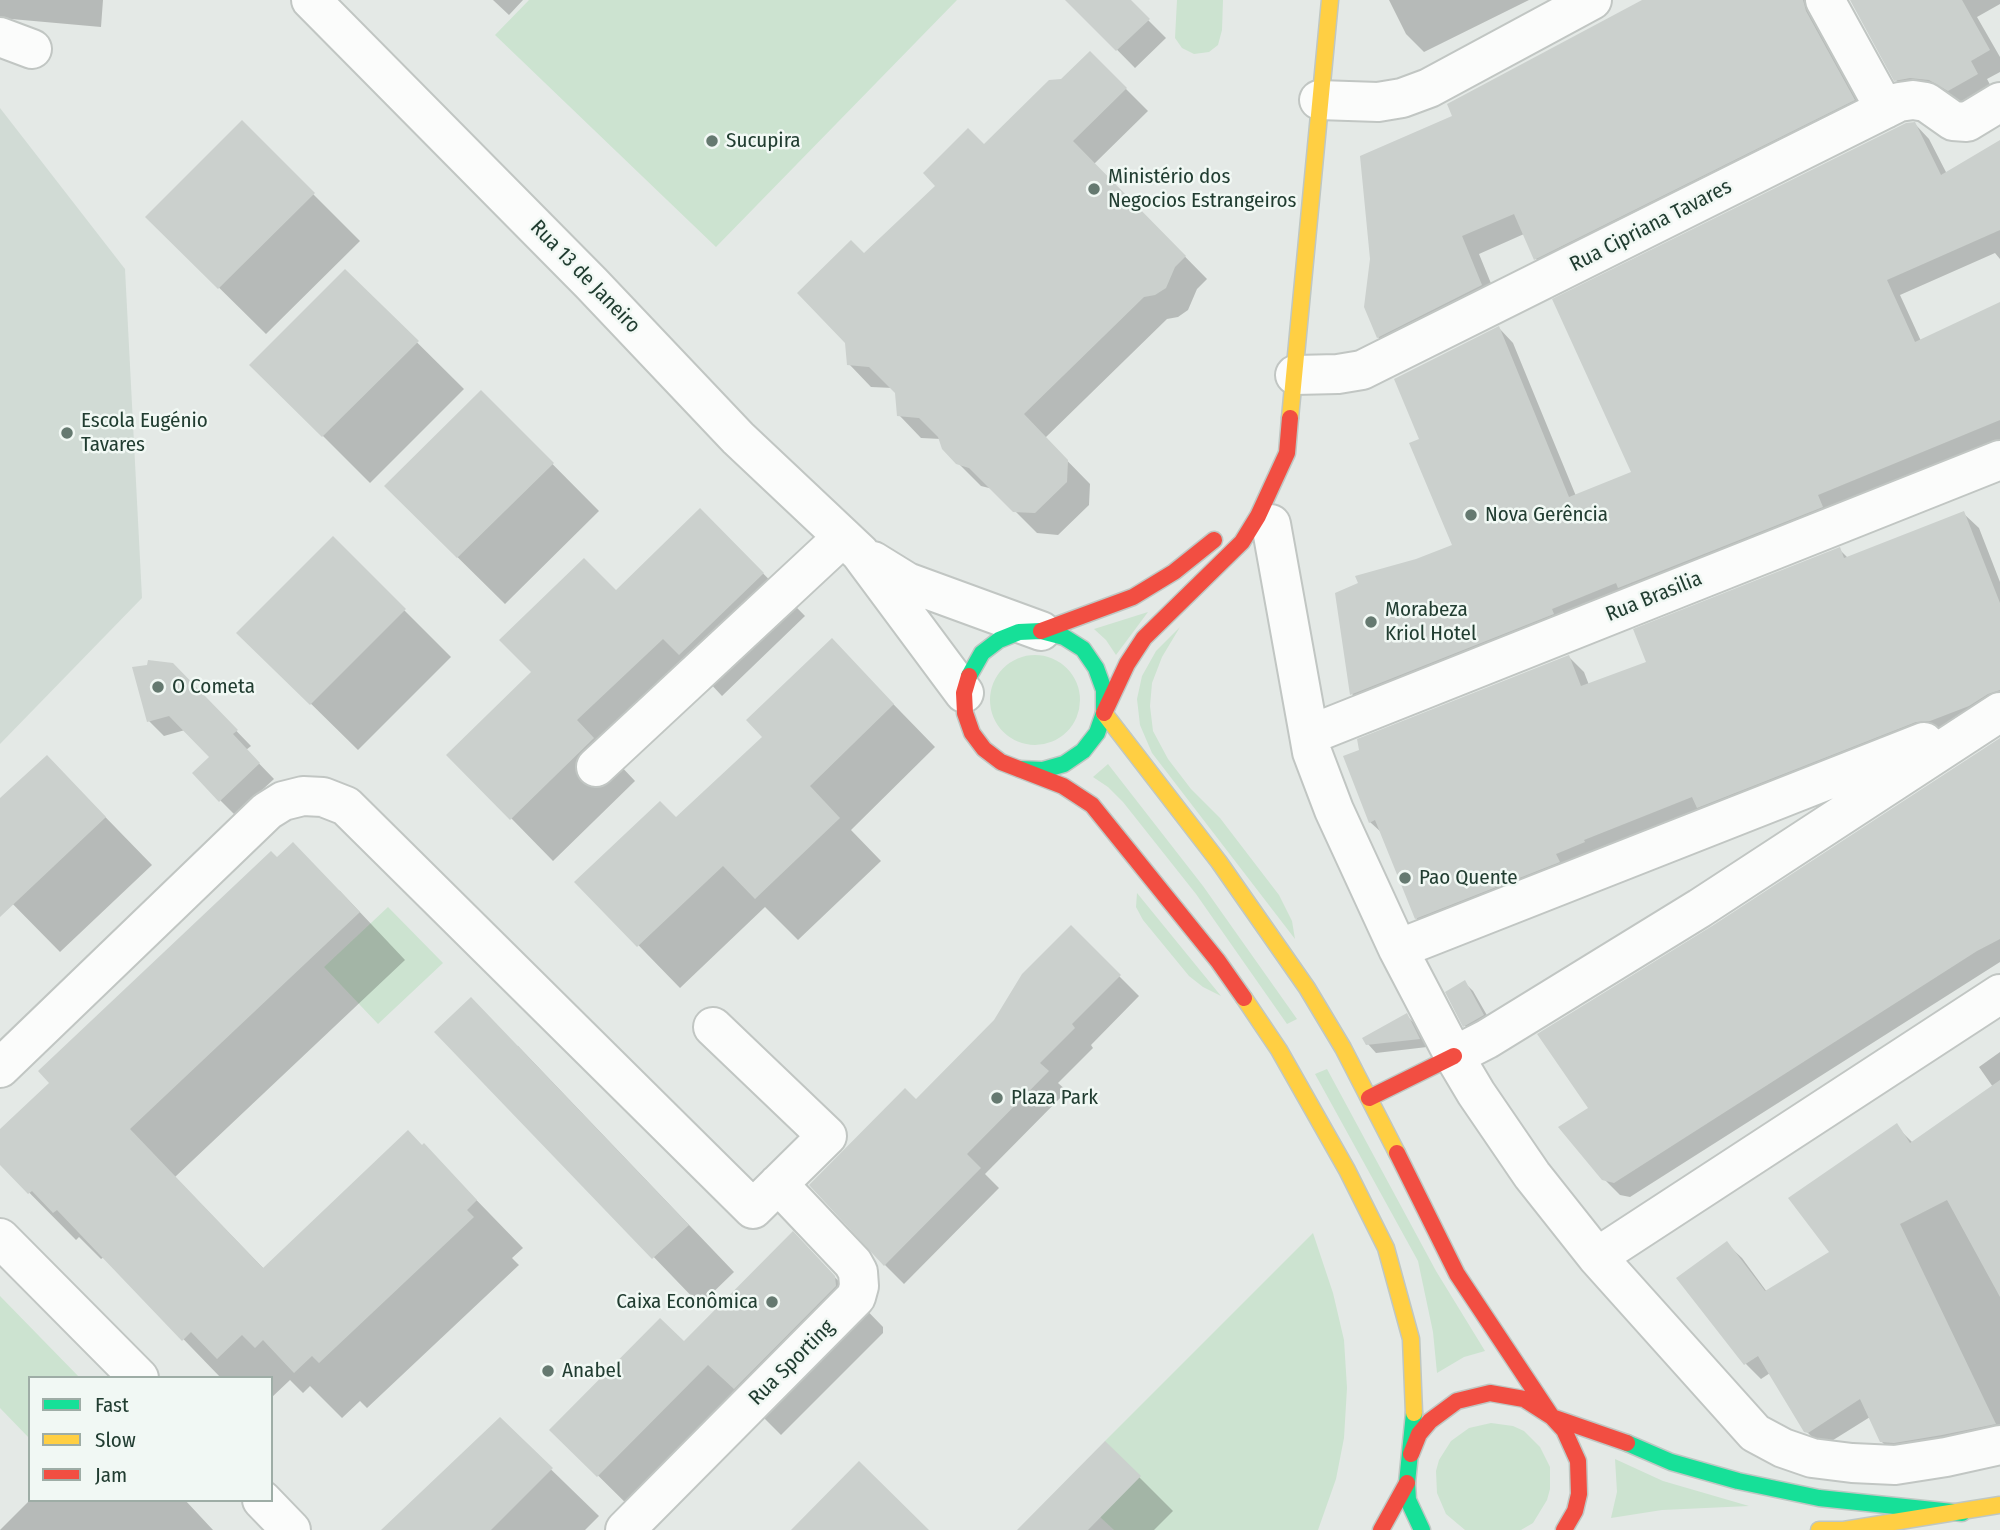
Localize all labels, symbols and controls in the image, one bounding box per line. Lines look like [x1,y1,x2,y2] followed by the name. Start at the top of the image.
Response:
[726,128,801,154] place label: Sucupira
[704,133,720,149] marker: Sucupira
[1108,164,1296,214] place label: Ministério dos Negocios Estrangeiros
[1566,174,1736,278] street label: Rua Cipriana Tavares
[1086,181,1102,197] marker: Ministério dos Negocios Estrangeiros
[525,215,645,339] street label: Rua 13 de Janeiro
[81,408,208,458] place label: Escola Eugénio Tavares
[59,425,75,441] marker: Escola Eugénio Tavares
[1485,502,1608,528] place label: Nova Gerência
[1463,507,1479,523] marker: Nova Gerência
[1602,566,1706,628] street label: Rua Brasilia
[1385,597,1476,647] place label: Morabeza Kriol Hotel
[1363,614,1379,630] marker: Morabeza Kriol Hotel
[172,674,255,700] place label: O Cometa
[150,679,166,695] marker: O Cometa
[1419,865,1518,891] place label: Pao Quente
[1397,870,1413,886] marker: Pao Quente
[1011,1085,1098,1111] place label: Plaza Park
[989,1090,1005,1106] marker: Plaza Park
[616,1289,758,1315] place label: Caixa Econômica
[764,1294,780,1310] marker: Caixa Econômica
[744,1315,840,1411] street label: Rua Sporting
[562,1358,621,1384] place label: Anabel
[540,1363,556,1379] marker: Anabel
[28,1376,273,1502] legend
[95,1392,129,1418] text: Fast
[95,1427,136,1453] text: Slow
[95,1462,127,1488] text: Jam

